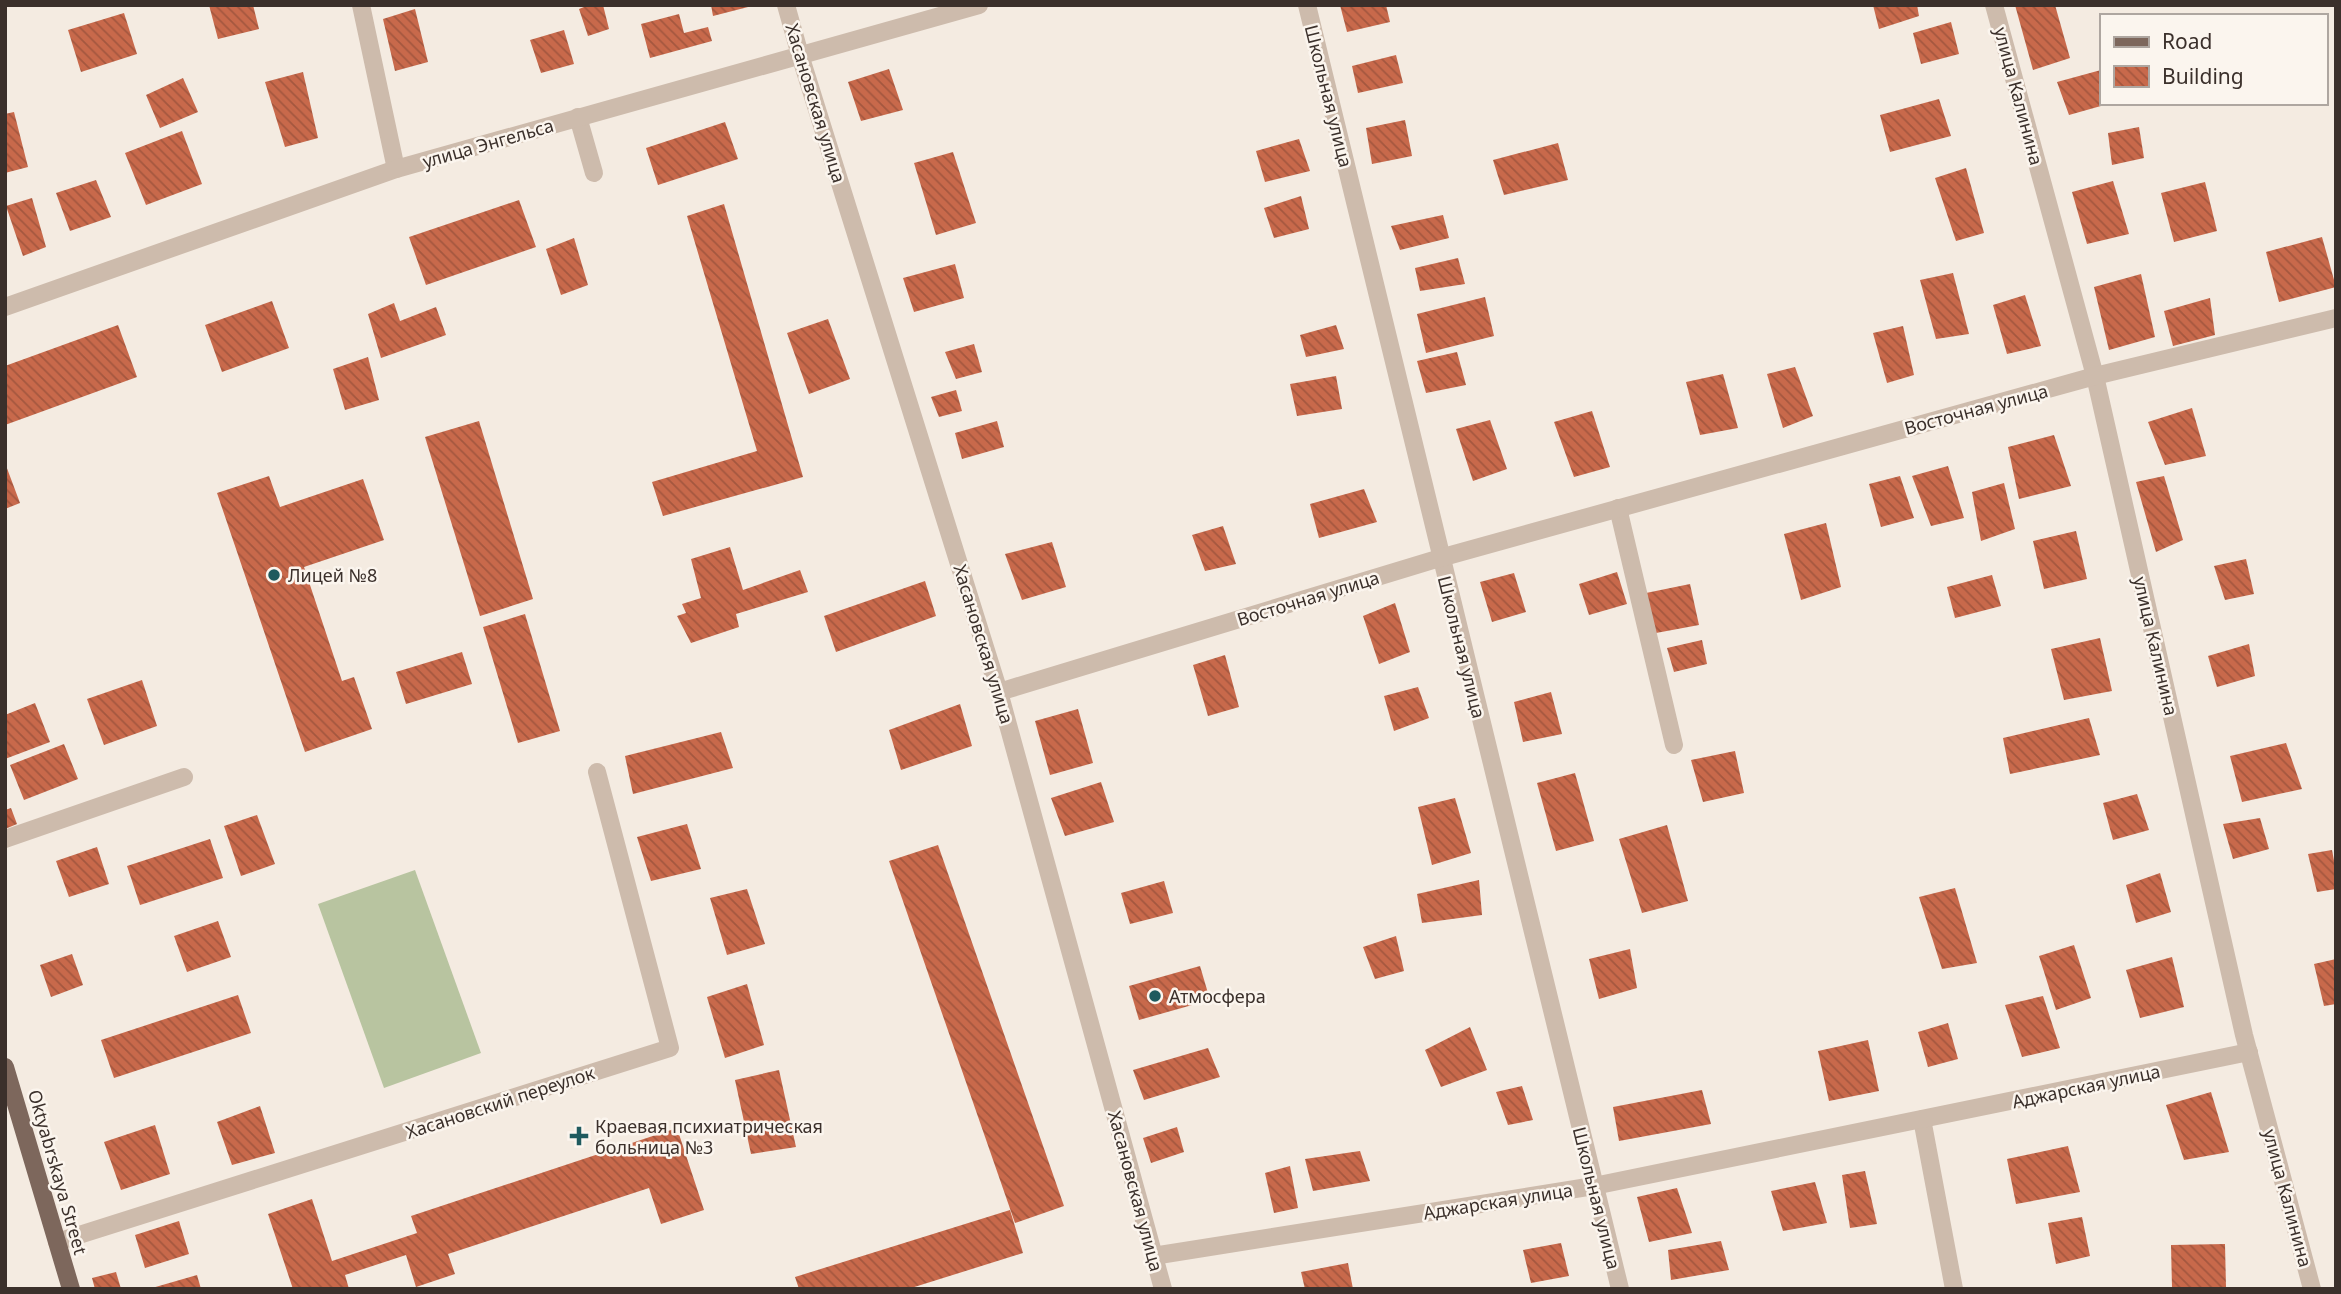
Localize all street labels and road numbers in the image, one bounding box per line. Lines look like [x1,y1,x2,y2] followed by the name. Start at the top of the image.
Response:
[780,20,852,186] street label: Хасановская улица
[1300,22,1358,170] street label: Школьная улица
[1989,24,2049,168] street label: улица Калинина
[420,113,556,173] street label: улица Энгельса
[1902,378,2050,440] street label: Восточная улица
[948,561,1020,727] street label: Хасановская улица
[1234,565,1382,631] street label: Восточная улица
[1433,573,1491,721] street label: Школьная улица
[2128,574,2184,718] street label: улица Калинина
[2010,1059,2162,1113] street label: Аджарская улица
[403,1060,598,1144] street label: Хасановский переулок
[23,1087,93,1258] street label: Oktyabrskaya Street
[1103,1108,1169,1274] street label: Хасановская улица
[1568,1124,1626,1272] street label: Школьная улица
[2258,1126,2318,1270] street label: улица Калинина
[1422,1177,1574,1225] street label: Аджарская улица

